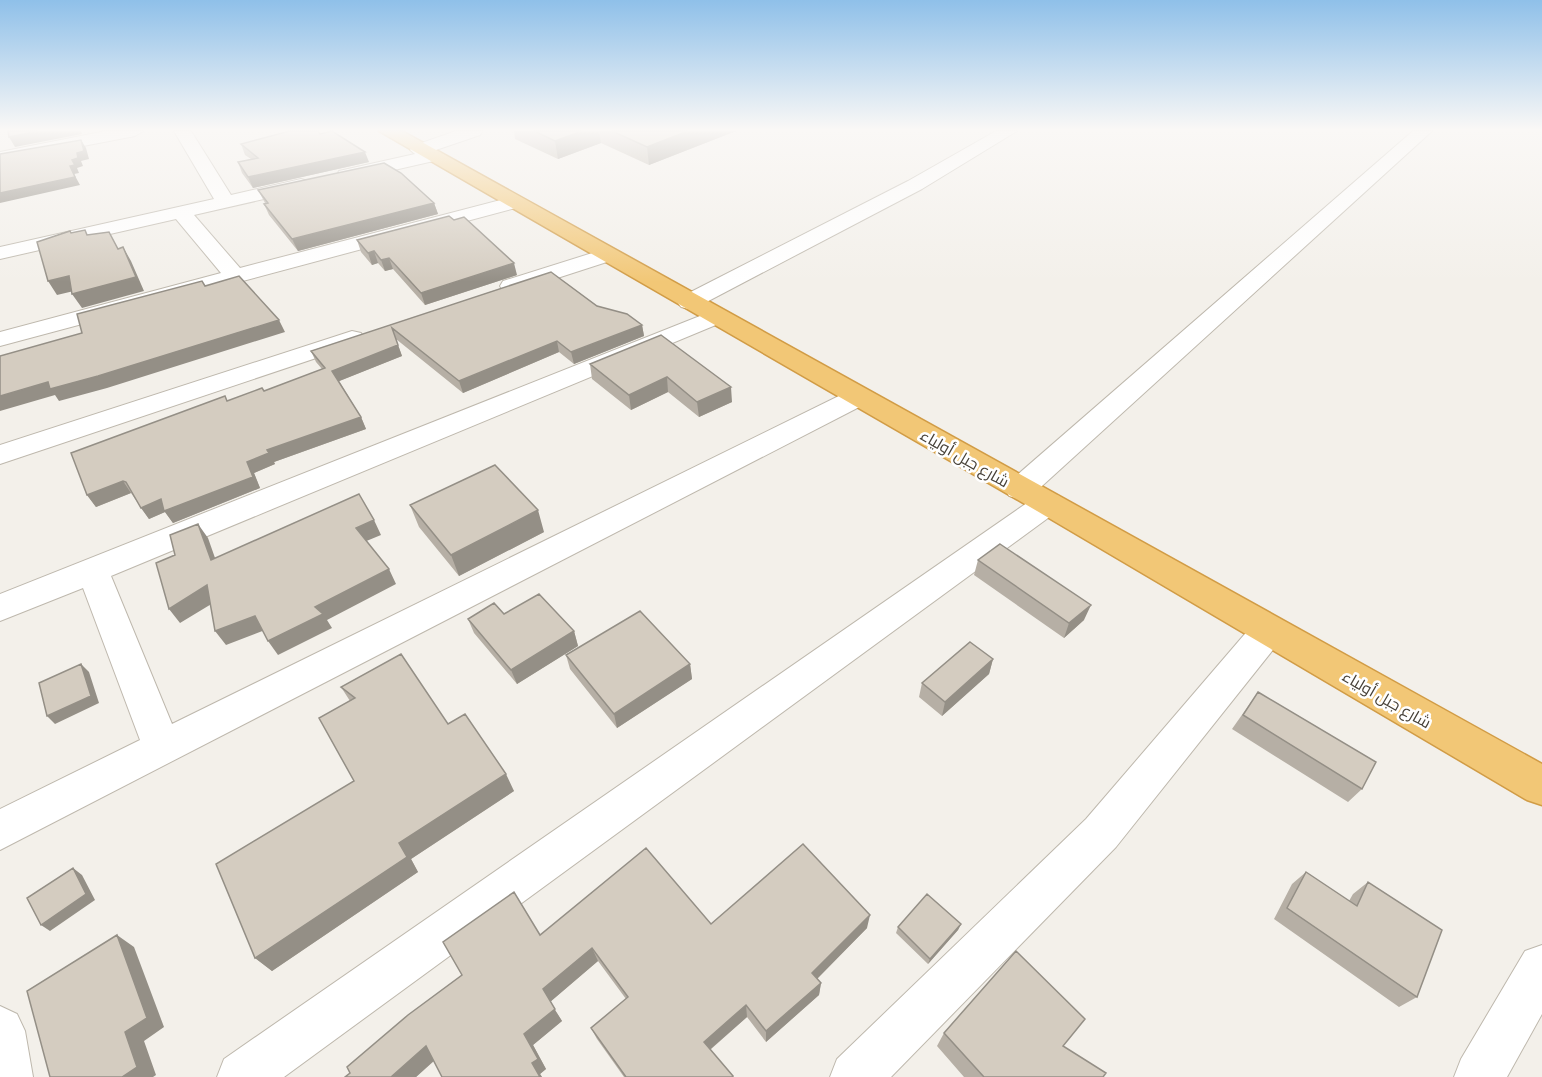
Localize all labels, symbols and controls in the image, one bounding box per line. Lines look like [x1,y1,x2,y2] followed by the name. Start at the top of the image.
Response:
[916,425,1012,493] street label: شارع جبل أولياء
[1338,666,1434,734] street label: شارع جبل أولياء

